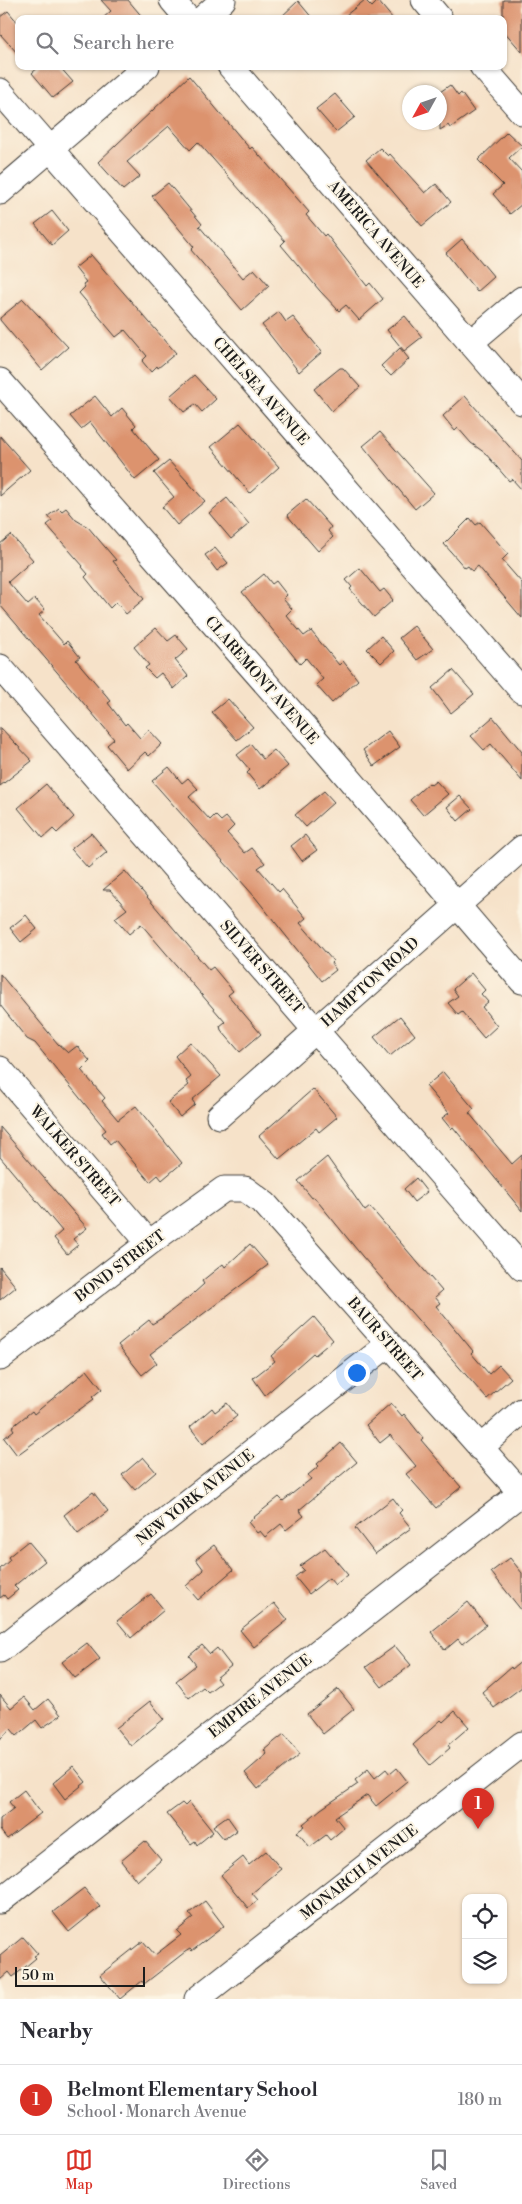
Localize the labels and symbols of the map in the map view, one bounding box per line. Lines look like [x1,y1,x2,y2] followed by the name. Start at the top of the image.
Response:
[402,85,447,130] north arrow
[323,176,428,292] street label: AMERICA AVENUE
[208,333,313,449] street label: CHELSEA AVENUE
[201,612,322,748] street label: CLAREMONT AVENUE
[216,917,308,1018] street label: SILVER STREET
[317,933,423,1031] street label: HAMPTON ROAD
[25,1101,124,1211] street label: WALKER STREET
[71,1226,170,1307] street label: BOND STREET
[342,1293,426,1385] street label: BAUR STREET
[344,1360,370,1386] your location
[132,1445,258,1550] street label: NEW YORK AVENUE
[205,1650,316,1743] street label: EMPIRE AVENUE
[462,1788,494,1829] pin: 1
[297,1821,422,1924] street label: MONARCH AVENUE
[15,1964,145,1987] scale bar

